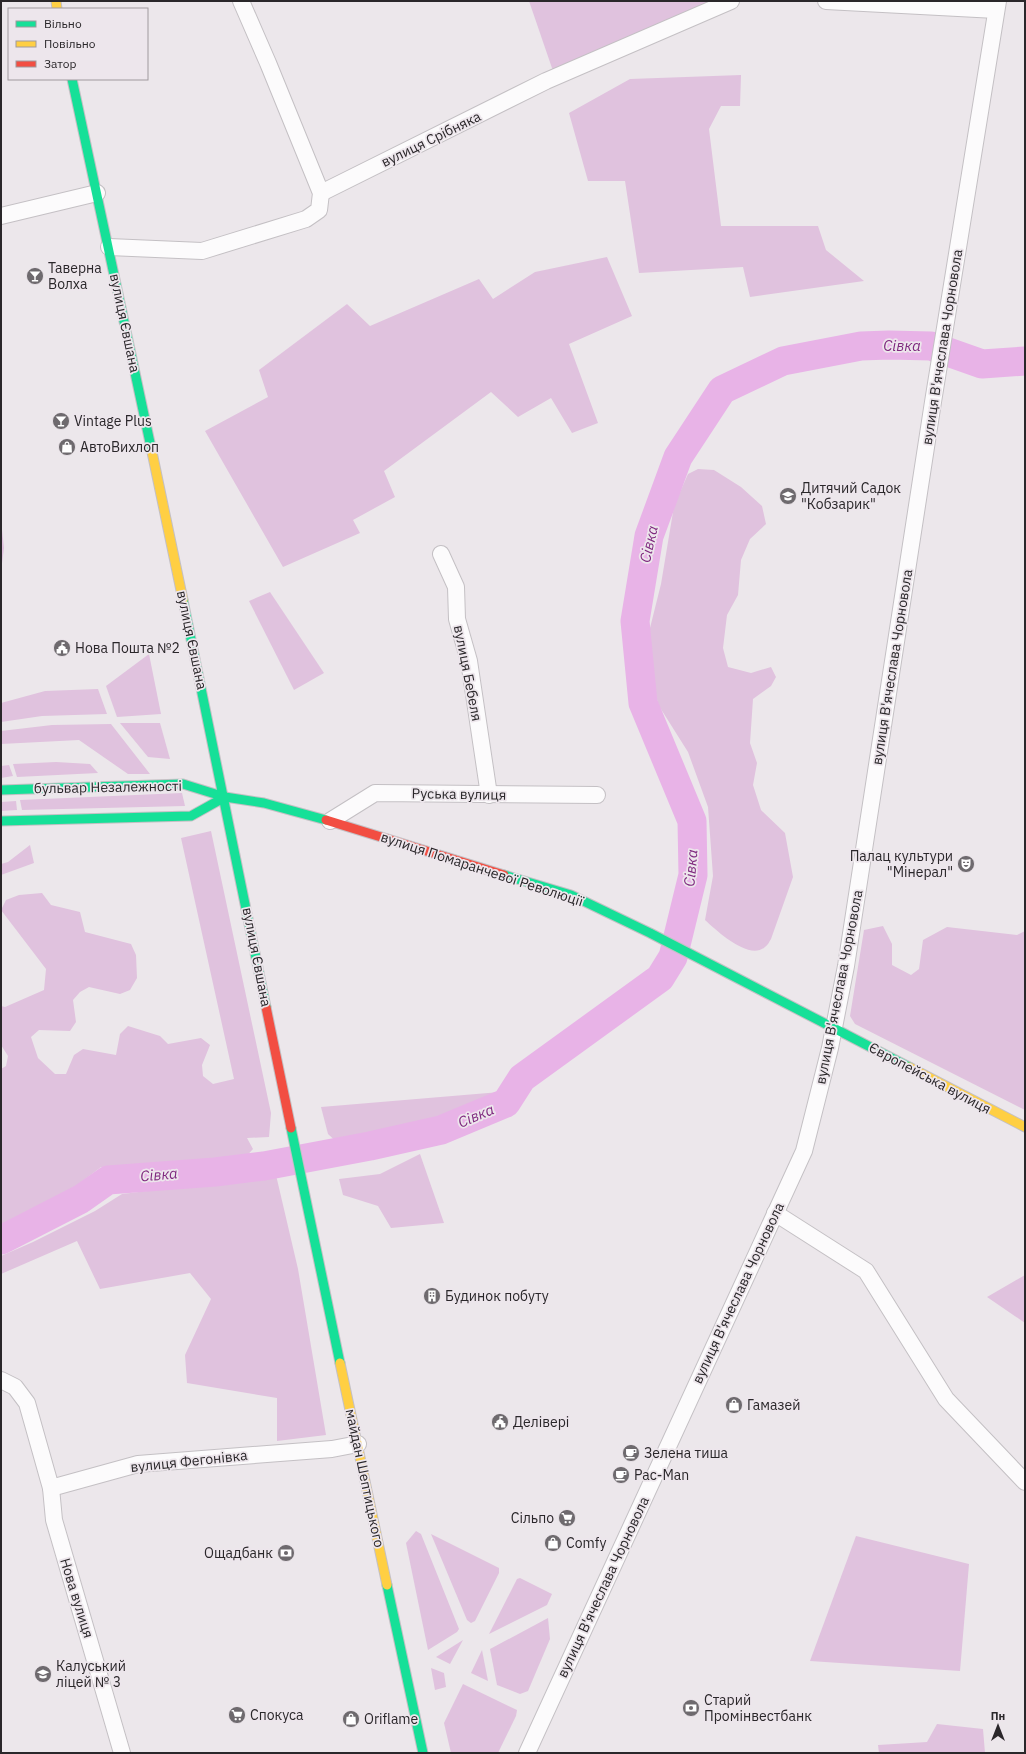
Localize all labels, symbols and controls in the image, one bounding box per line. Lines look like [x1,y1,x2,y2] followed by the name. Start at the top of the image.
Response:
[8,8,148,80] legend
[44,16,82,31] text: Вільно
[44,36,96,51] text: Повільно
[44,56,77,71] text: Затор
[378,107,484,171] street label: вулиця Срібняка
[918,247,966,446] street label: вулиця В'ячеслава Чорновола
[48,259,102,293] place label: Таверна Волха
[25,266,45,286] bar icon: Таверна Волха
[106,272,144,375] street label: вулиця Євшана
[883,336,921,355] water label: Сівка
[51,411,71,431] bar icon: Vintage Plus
[74,412,152,430] place label: Vintage Plus
[57,437,77,457] shop icon: АвтоВихлоп
[80,438,159,456] place label: АвтоВихлоп
[801,479,901,513] place label: Дитячий Садок "Кобзарик"
[778,486,798,506] school or university icon: Дитячий Садок "Кобзарик"
[635,523,662,564] water label: Сівка
[868,567,916,766] street label: вулиця В'ячеслава Чорновола
[173,589,211,692] street label: вулиця Євшана
[450,623,486,723] street label: вулиця Бебеля
[52,638,72,658] public building icon: Нова Пошта №2
[75,639,180,657] place label: Нова Пошта №2
[34,777,182,797] street label: бульвар Незалежності
[412,784,506,804] street label: Руська вулиця
[378,828,586,910] street label: вулиця Помаранчевої Революції
[850,847,953,881] place label: Палац культури "Мінерал"
[679,848,702,887] water label: Сівка
[956,854,976,874] theatre icon: Палац культури "Мінерал"
[811,888,867,1086] street label: вулиця В'ячеслава Чорновола
[239,906,276,1009] street label: вулиця Євшана
[866,1038,994,1118] street label: Європейська вулиця
[455,1099,497,1132] water label: Сівка
[139,1163,179,1186] water label: Сівка
[688,1199,788,1387] street label: вулиця В'ячеслава Чорновола
[422,1286,442,1306] building icon: Будинок побуту
[445,1287,549,1305] place label: Будинок побуту
[724,1395,744,1415] shop icon: Гамазей
[747,1396,800,1414] place label: Гамазей
[341,1407,389,1549] street label: майдан Шептицького
[490,1412,510,1432] public building icon: Делівері
[513,1413,569,1431] place label: Делівері
[621,1443,641,1463] cafe icon: Зелена тиша
[644,1444,729,1462] place label: Зелена тиша
[130,1446,249,1476] street label: вулиця Фегонівка
[611,1465,631,1485] cafe icon: Pac-Man
[634,1466,689,1484] place label: Pac-Man
[553,1493,653,1681] street label: вулиця В'ячеслава Чорновола
[557,1508,577,1528] supermarket icon: Сільпо
[511,1509,554,1527] place label: Сільпо
[543,1533,563,1553] shop icon: Comfy
[566,1534,606,1552] place label: Comfy
[276,1543,296,1563] bank icon: Ощадбанк
[204,1544,273,1562] place label: Ощадбанк
[56,1556,98,1640] street label: Нова вулиця
[56,1657,126,1691] place label: Калуський ліцей № 3
[33,1664,53,1684] school or university icon: Калуський ліцей № 3
[704,1691,812,1725] place label: Старий Промінвестбанк
[681,1698,701,1718] bank icon: Старий Промінвестбанк
[227,1705,247,1725] supermarket icon: Спокуса
[250,1706,304,1724] place label: Спокуса
[978,1706,1018,1746] north arrow
[341,1709,361,1729] shop icon: Oriflame
[991,1709,1005,1723] text: Пн
[364,1710,419,1728] place label: Oriflame

